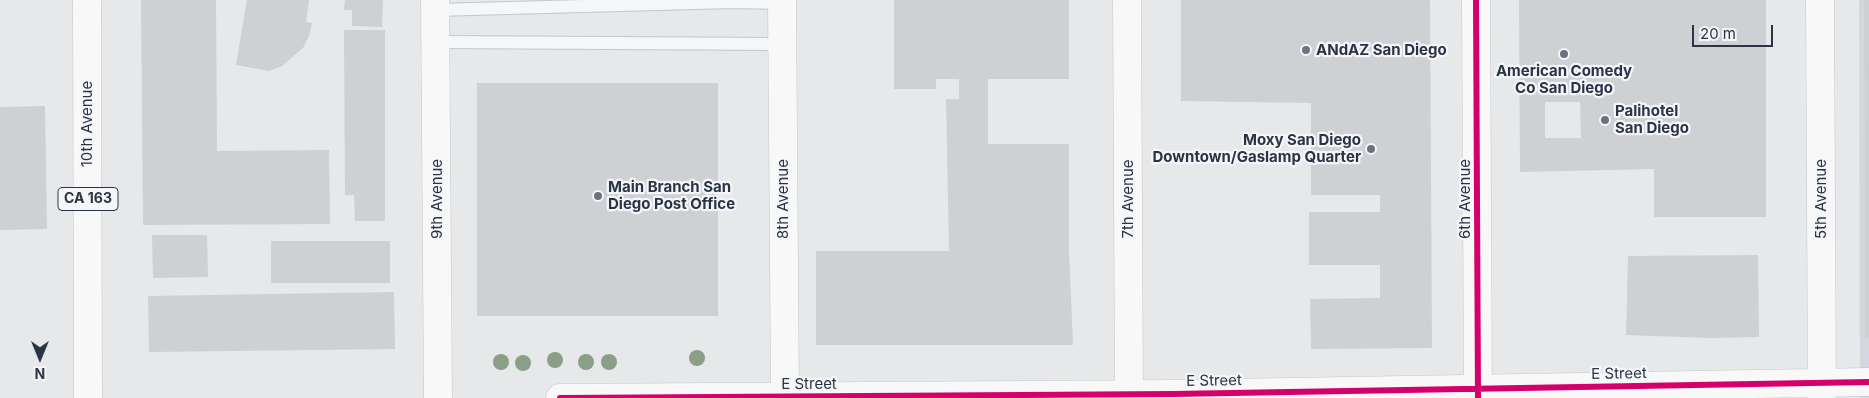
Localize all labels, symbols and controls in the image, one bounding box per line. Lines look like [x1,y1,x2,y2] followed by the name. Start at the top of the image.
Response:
[1694,15,1775,47] scale bar
[1700,24,1736,43] text: 20 m
[1316,41,1447,59] place label: ANdAZ San Diego
[1300,44,1312,56] marker: ANdAZ San Diego
[1558,48,1570,60] marker: American Comedy Co San Diego
[1496,62,1632,97] place label: American Comedy Co San Diego
[78,81,96,167] street label: 10th Avenue
[1615,102,1689,137] place label: Palihotel San Diego
[1599,114,1611,126] marker: Palihotel San Diego
[1153,131,1361,166] place label: Moxy San Diego Downtown/Gaslamp Quarter
[1365,143,1377,155] marker: Moxy San Diego Downtown/Gaslamp Quarter
[428,159,446,239] street label: 9th Avenue
[774,159,792,239] street label: 8th Avenue
[1119,159,1137,239] street label: 7th Avenue
[1456,159,1474,239] street label: 6th Avenue
[1812,159,1830,239] street label: 5th Avenue
[608,178,735,213] place label: Main Branch San Diego Post Office
[58,188,118,210] road number: CA 163
[592,190,604,202] marker: Main Branch San Diego Post Office
[15,333,65,383] north arrow
[35,365,45,382] text: N
[1591,365,1647,383] street label: E Street
[1186,372,1242,390] street label: E Street
[781,375,837,393] street label: E Street

